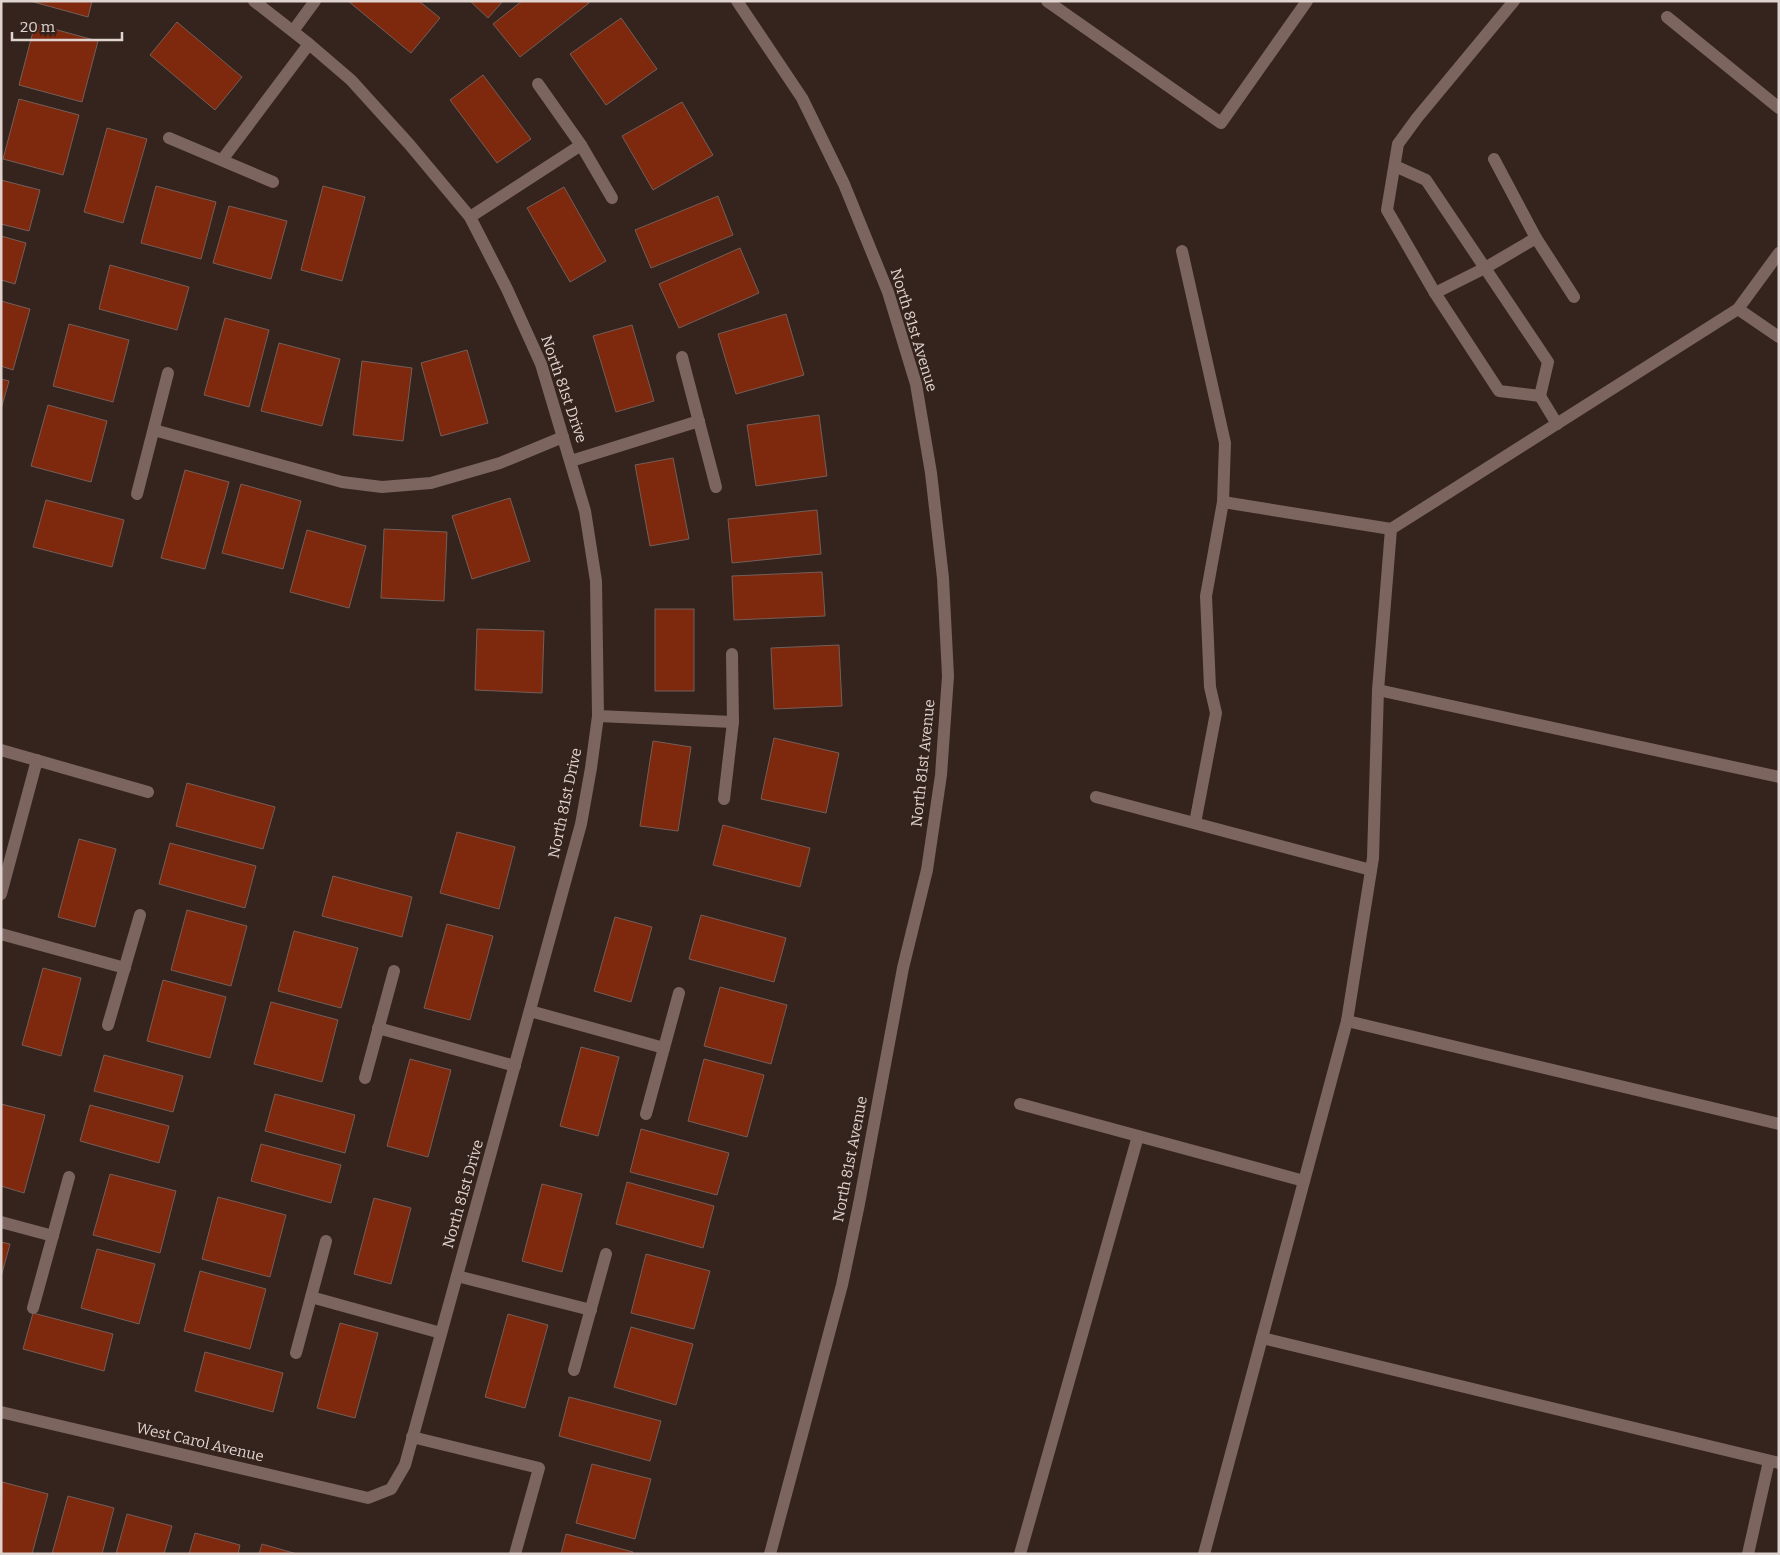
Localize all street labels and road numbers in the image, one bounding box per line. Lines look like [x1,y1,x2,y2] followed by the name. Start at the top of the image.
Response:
[887,266,941,394] street label: North 81st Avenue
[537,333,591,445] street label: North 81st Drive
[907,698,939,828] street label: North 81st Avenue
[545,746,585,860] street label: North 81st Drive
[829,1094,871,1224] street label: North 81st Avenue
[439,1138,487,1250] street label: North 81st Drive
[134,1419,266,1465] street label: West Carol Avenue

